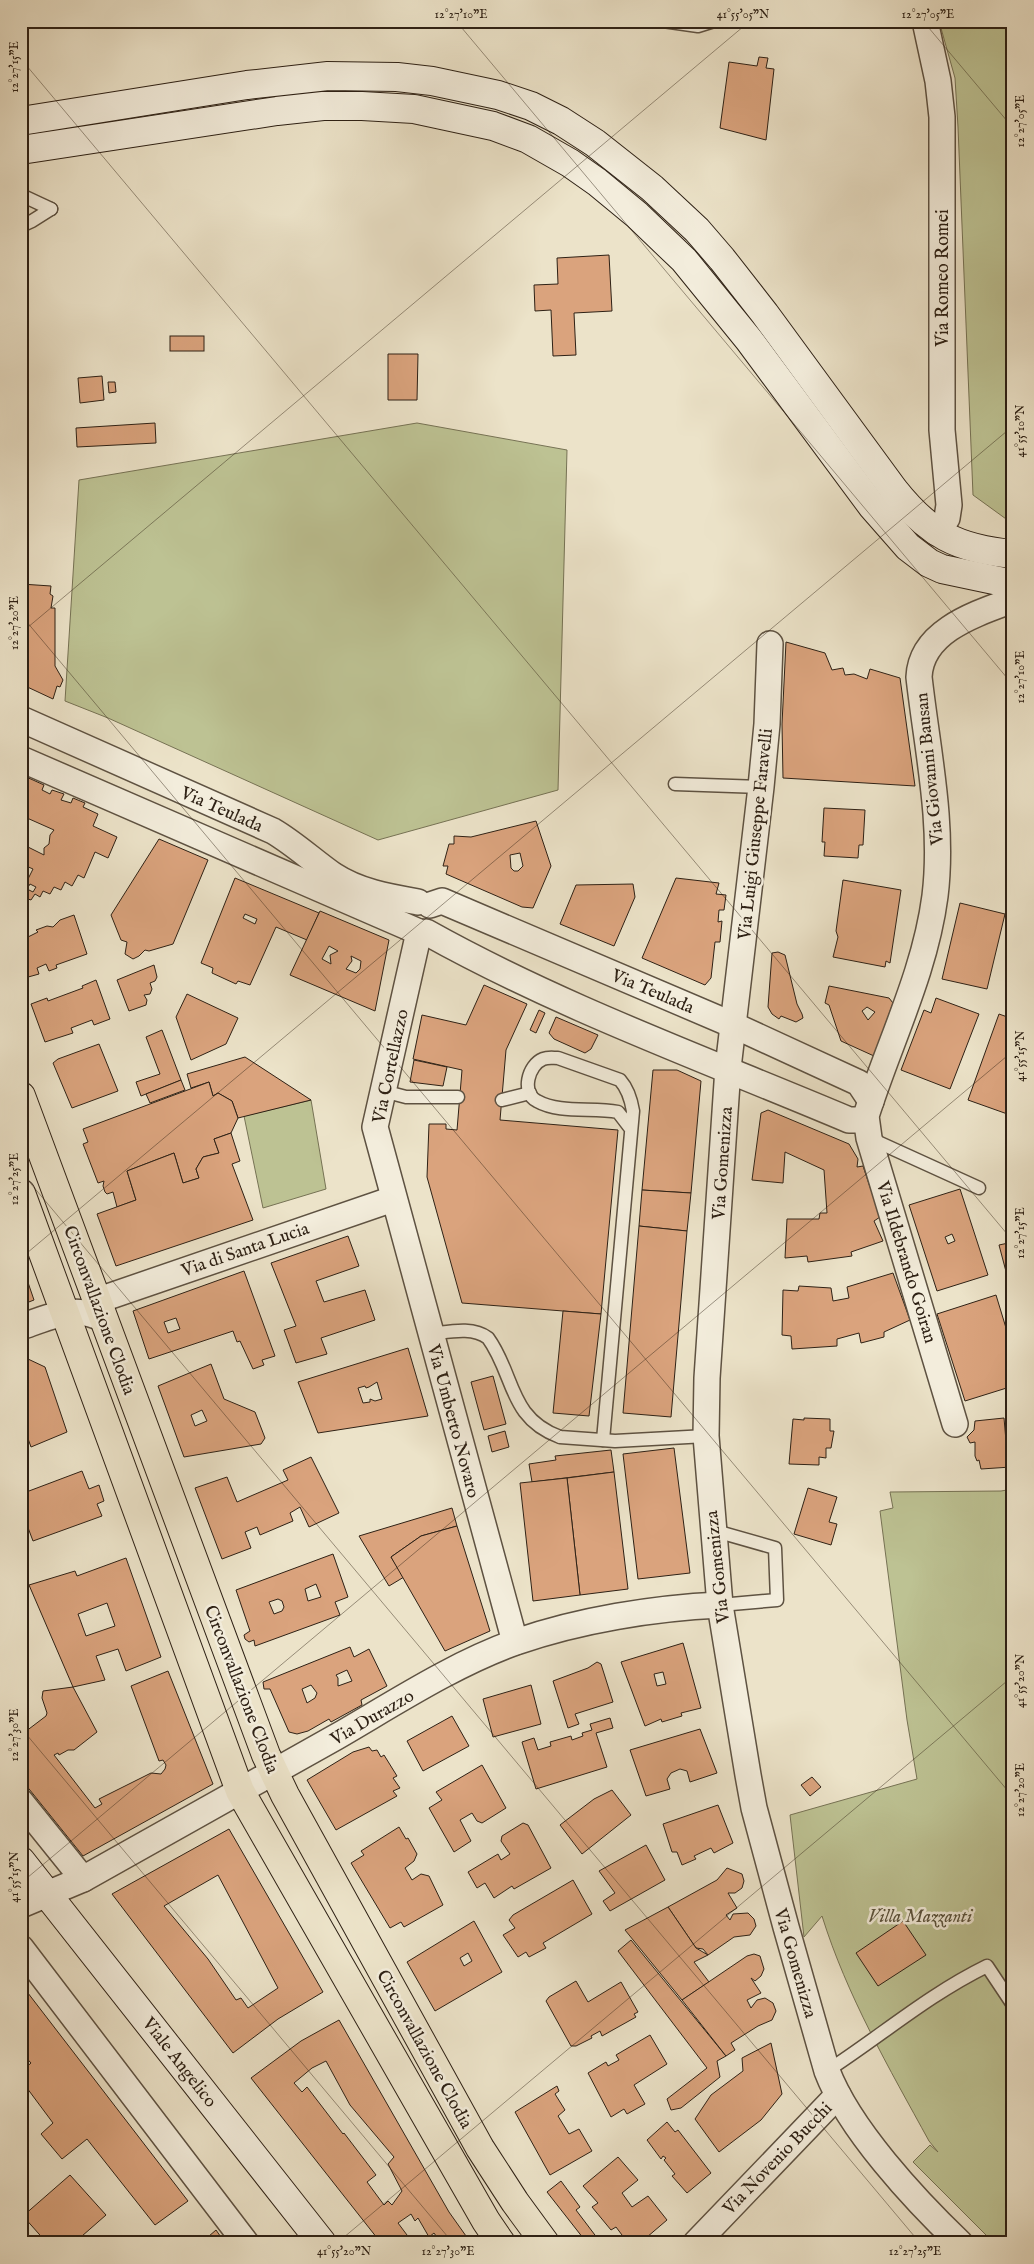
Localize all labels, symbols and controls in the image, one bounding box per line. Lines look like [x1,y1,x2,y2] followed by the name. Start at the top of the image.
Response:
[435,7,487,22] text: 12°27'10"E
[717,7,770,22] text: 41°55'05"N
[902,7,954,22] text: 12°27'05"E
[7,41,22,93] text: 12°27'15"E
[1013,95,1028,147] text: 12°27'05"E
[932,209,955,348] street label: Via Romeo Romei
[1013,404,1028,457] text: 41°55'10"N
[7,596,22,650] text: 12°27'20"E
[1013,651,1028,703] text: 12°27'10"E
[911,691,950,847] street label: Via Giovanni Bausan
[734,727,779,942] street label: Via Luigi Giuseppe Faravelli
[176,782,266,839] street label: Via Teulada
[607,964,697,1020] street label: Via Teulada
[368,1007,415,1126] street label: Via Cortellazzo
[1013,1030,1028,1082] text: 41°55'15"N
[708,1106,739,1221] street label: Via Gomenizza
[7,1153,22,1205] text: 12°27'25"E
[870,1178,941,1347] street label: Via Ildebrando Goiran
[1013,1207,1028,1259] text: 12°27'15"E
[178,1218,313,1283] street label: Via di Santa Lucia
[57,1223,140,1398] street label: Circonvallazione Clodia
[421,1341,484,1501] street label: Via Umberto Novaro
[701,1509,736,1625] street label: Via Gomenizza
[198,1602,283,1777] street label: Circonvallazione Clodia
[1013,1653,1028,1708] text: 41°55'20"N
[326,1685,419,1752] street label: Via Durazzo
[7,1709,22,1761] text: 12°27'30"E
[1013,1763,1028,1817] text: 12°27'20"E
[7,1851,22,1903] text: 41°55'15"N
[768,1905,821,2021] street label: Via Gomenizza
[868,1906,974,1929] park label: Villa Mazzanti
[370,1966,477,2134] street label: Circonvallazione Clodia
[136,2012,221,2113] street label: Viale Angelico
[718,2098,838,2221] street label: Via Novenio Bucchi
[317,2244,372,2259] text: 41°55'20"N
[422,2244,474,2259] text: 12°27'30"E
[889,2244,941,2259] text: 12°27'25"E

